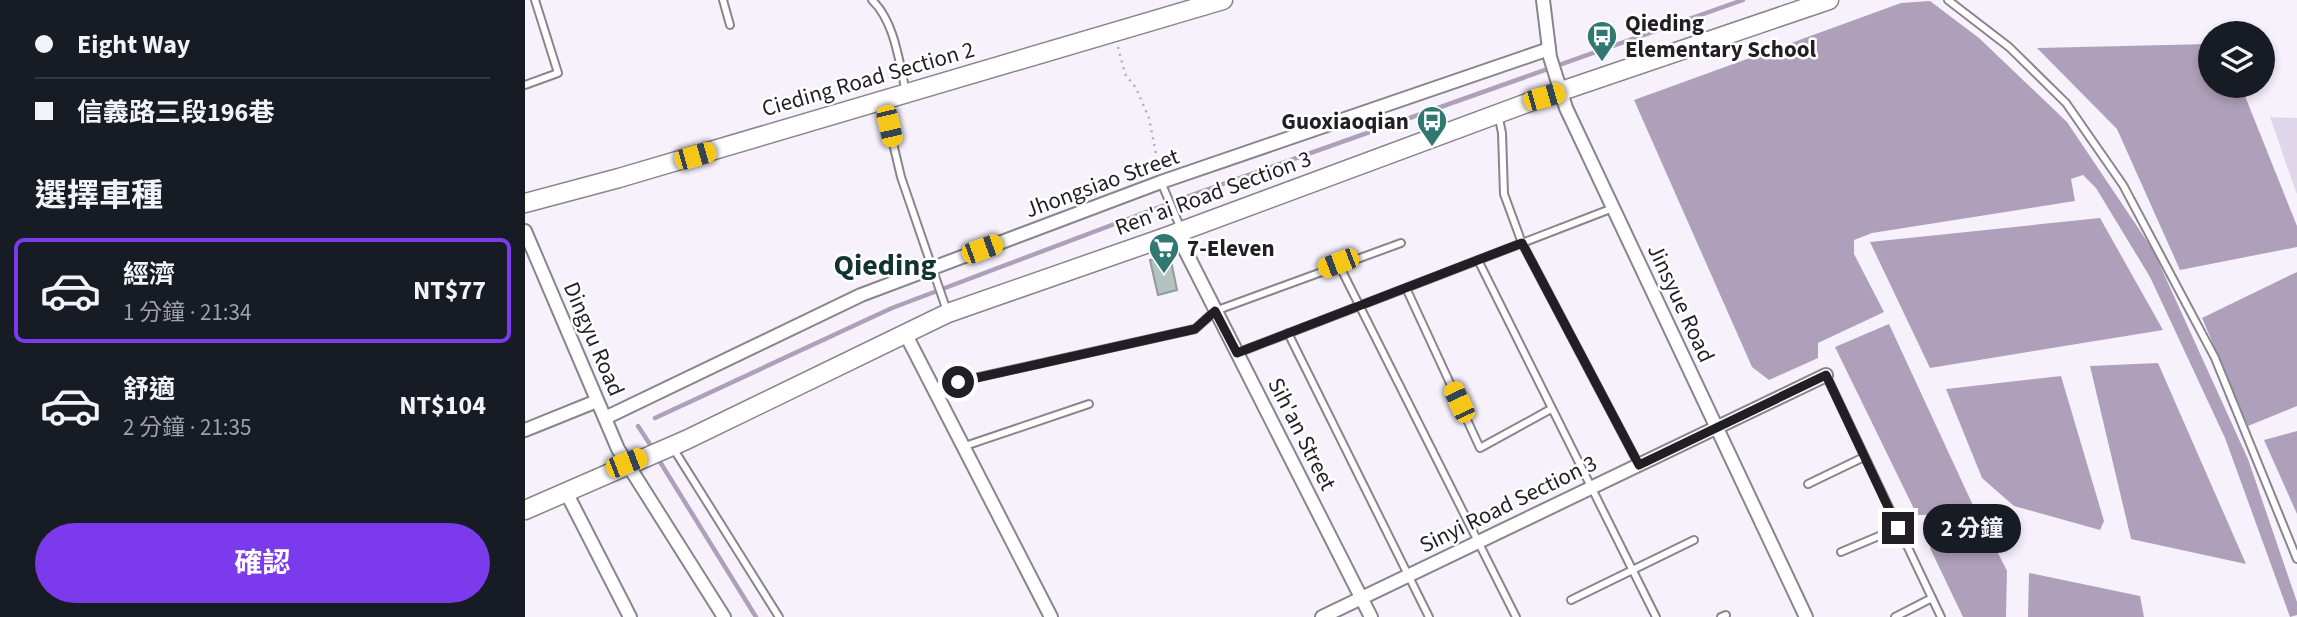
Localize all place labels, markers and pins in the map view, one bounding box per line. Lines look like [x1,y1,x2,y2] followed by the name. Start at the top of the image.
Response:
[1625,7,1816,66] place label: Qieding Elementary School
[1585,19,1619,63] bus stop icon: Qieding Elementary School
[1415,104,1449,148] bus stop icon: Guoxiaoqian
[1281,105,1409,138] place label: Guoxiaoqian
[1147,231,1181,275] supermarket icon: 7-Eleven
[1187,232,1275,265] place label: 7-Eleven

